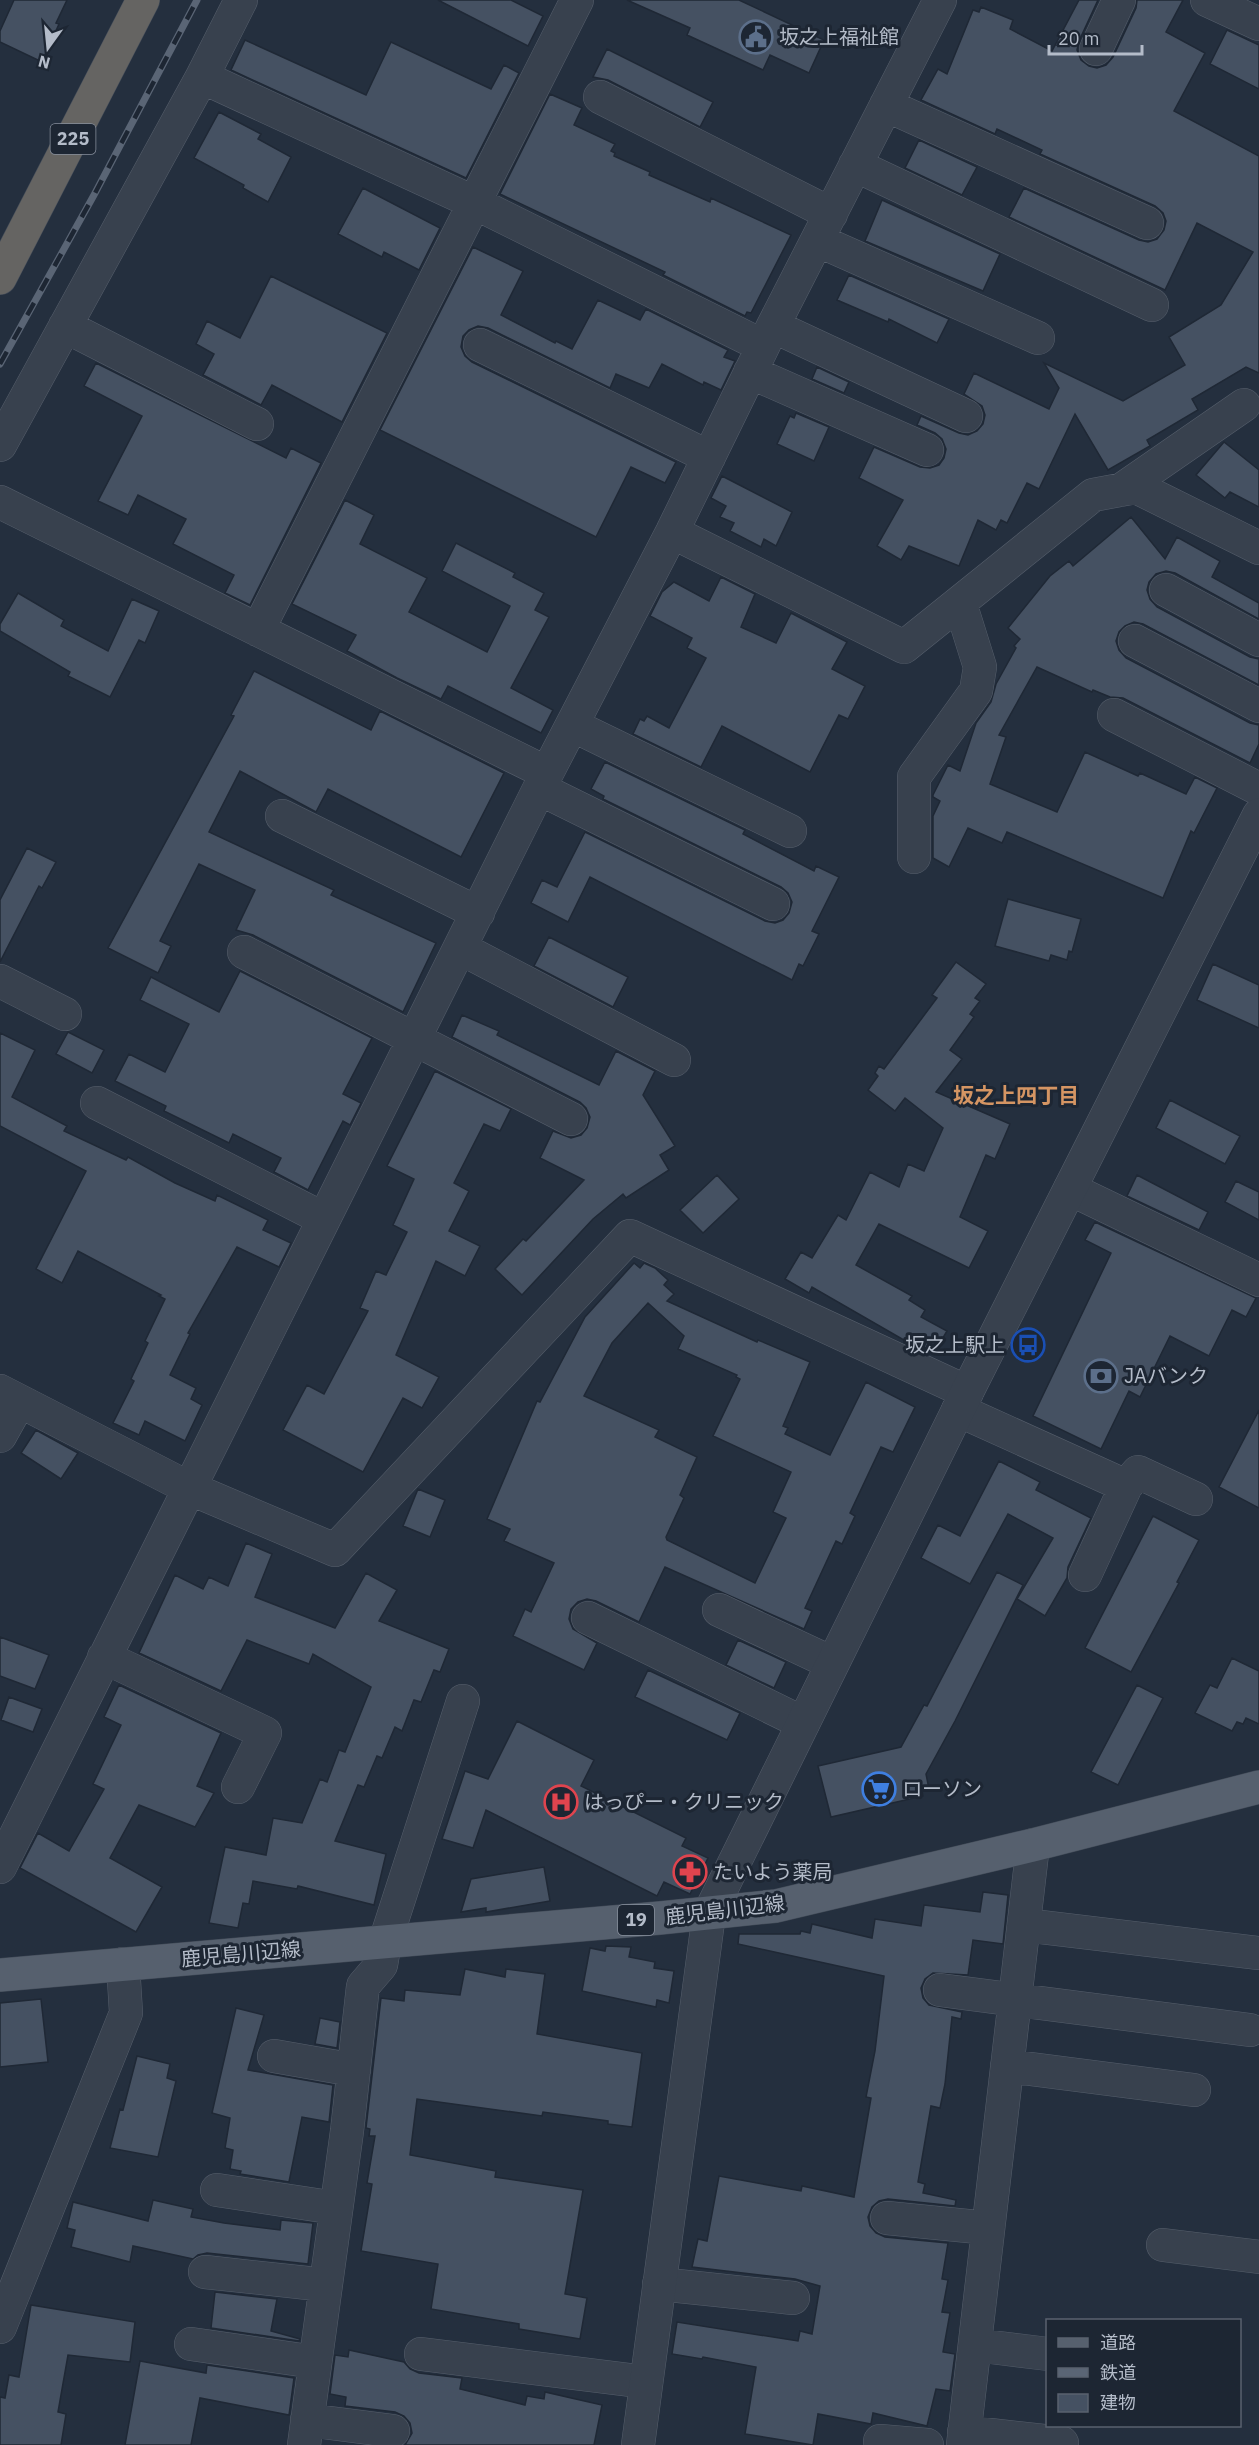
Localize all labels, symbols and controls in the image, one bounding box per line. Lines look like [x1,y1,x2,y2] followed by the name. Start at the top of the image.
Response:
[18,18,78,78] north arrow
[1049,18,1142,56] scale bar
[738,19,774,55] public building icon: 坂之上福祉館
[779,23,899,50] place label: 坂之上福祉館
[1058,27,1100,50] text: 20 m
[36,51,52,74] text: N
[50,124,96,154] road number: 225
[953,1081,1079,1109] district label: 坂之上四丁目
[1010,1327,1046,1363] bus stop icon: 坂之上駅上
[905,1331,1005,1358] place label: 坂之上駅上
[1083,1358,1119,1394] bank icon: JAバンク
[1124,1362,1208,1389] place label: JAバンク
[861,1771,897,1807] supermarket icon: ローソン
[902,1775,982,1802] place label: ローソン
[543,1784,579,1820] hospital icon: はっぴー・クリニック
[584,1788,784,1815] place label: はっぴー・クリニック
[672,1854,708,1890] pharmacy icon: たいよう薬局
[713,1858,833,1885] place label: たいよう薬局
[664,1889,786,1930] street label: 鹿児島川辺線
[618,1905,654,1935] road number: 19
[180,1935,302,1972] street label: 鹿児島川辺線
[1046,2319,1241,2427] legend
[1100,2331,1136,2354] text: 道路
[1100,2361,1136,2384] text: 鉄道
[1100,2391,1136,2414] text: 建物

